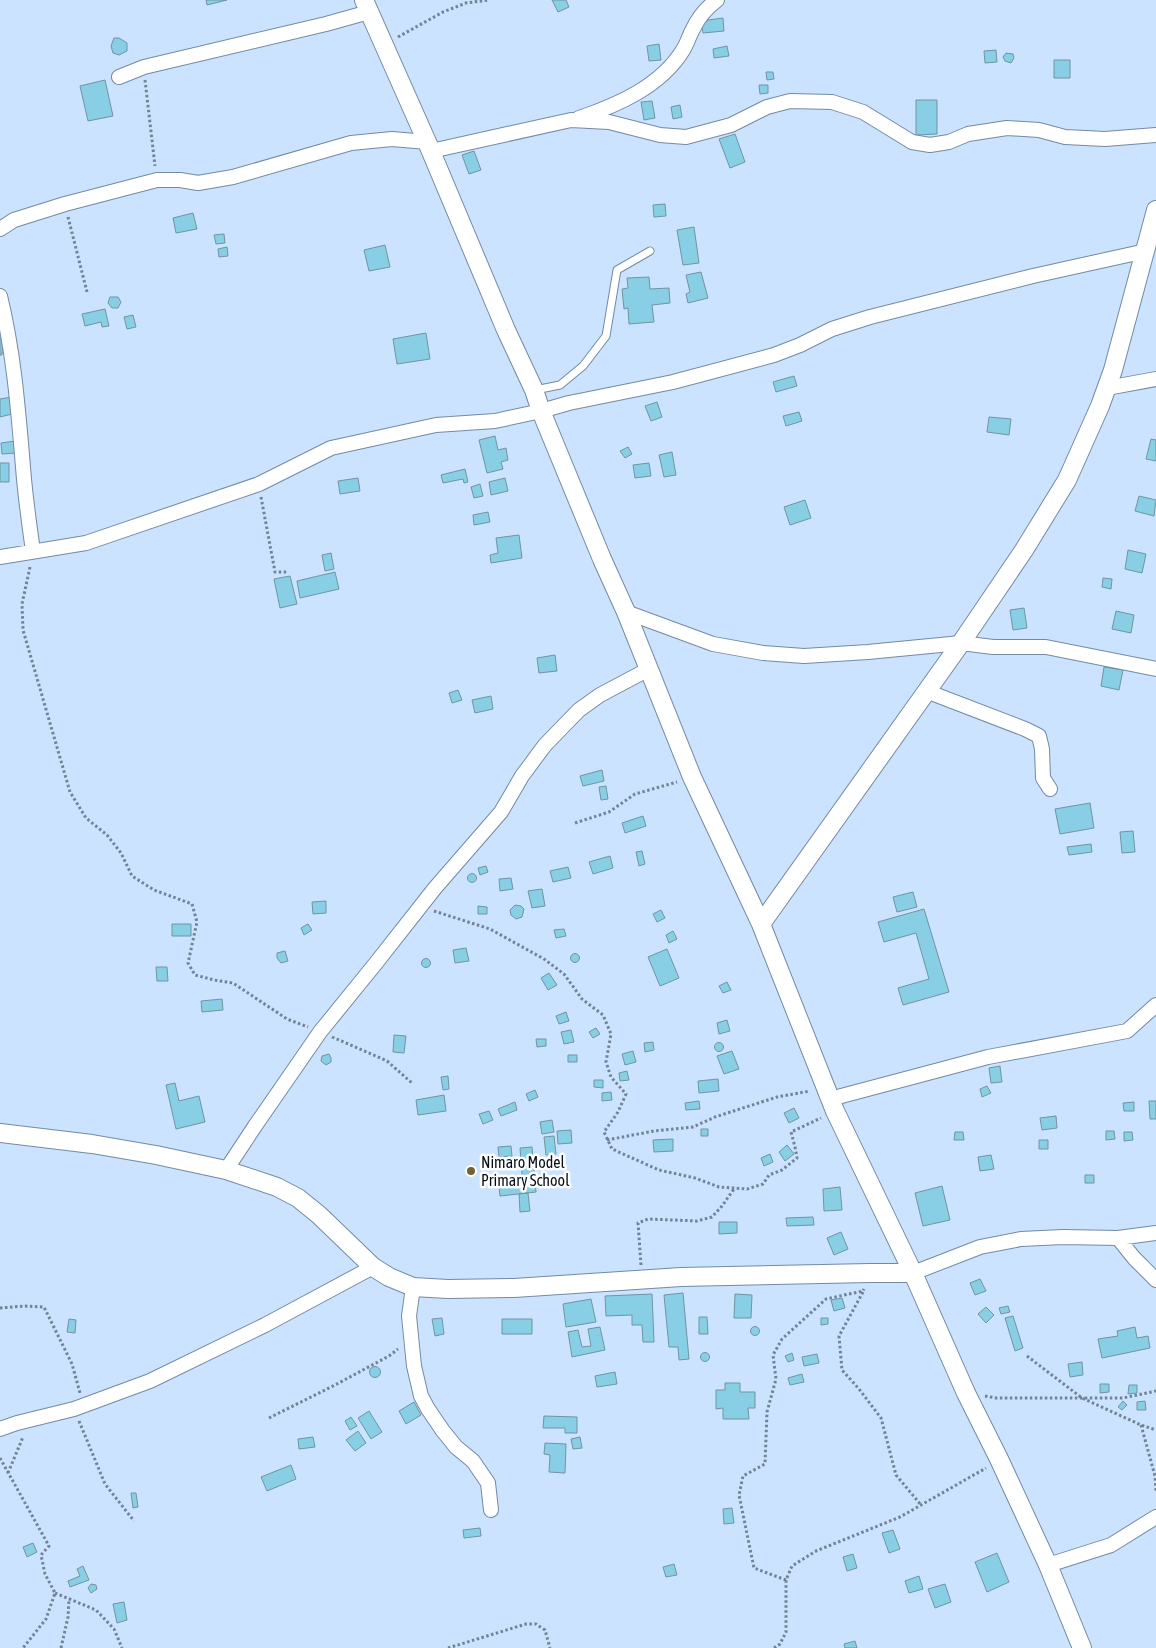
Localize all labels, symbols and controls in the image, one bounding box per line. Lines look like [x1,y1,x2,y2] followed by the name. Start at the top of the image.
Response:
[481,1153,570,1190] place label: Nimaro Model Primary School
[465,1165,477,1177] marker: Nimaro Model Primary School

